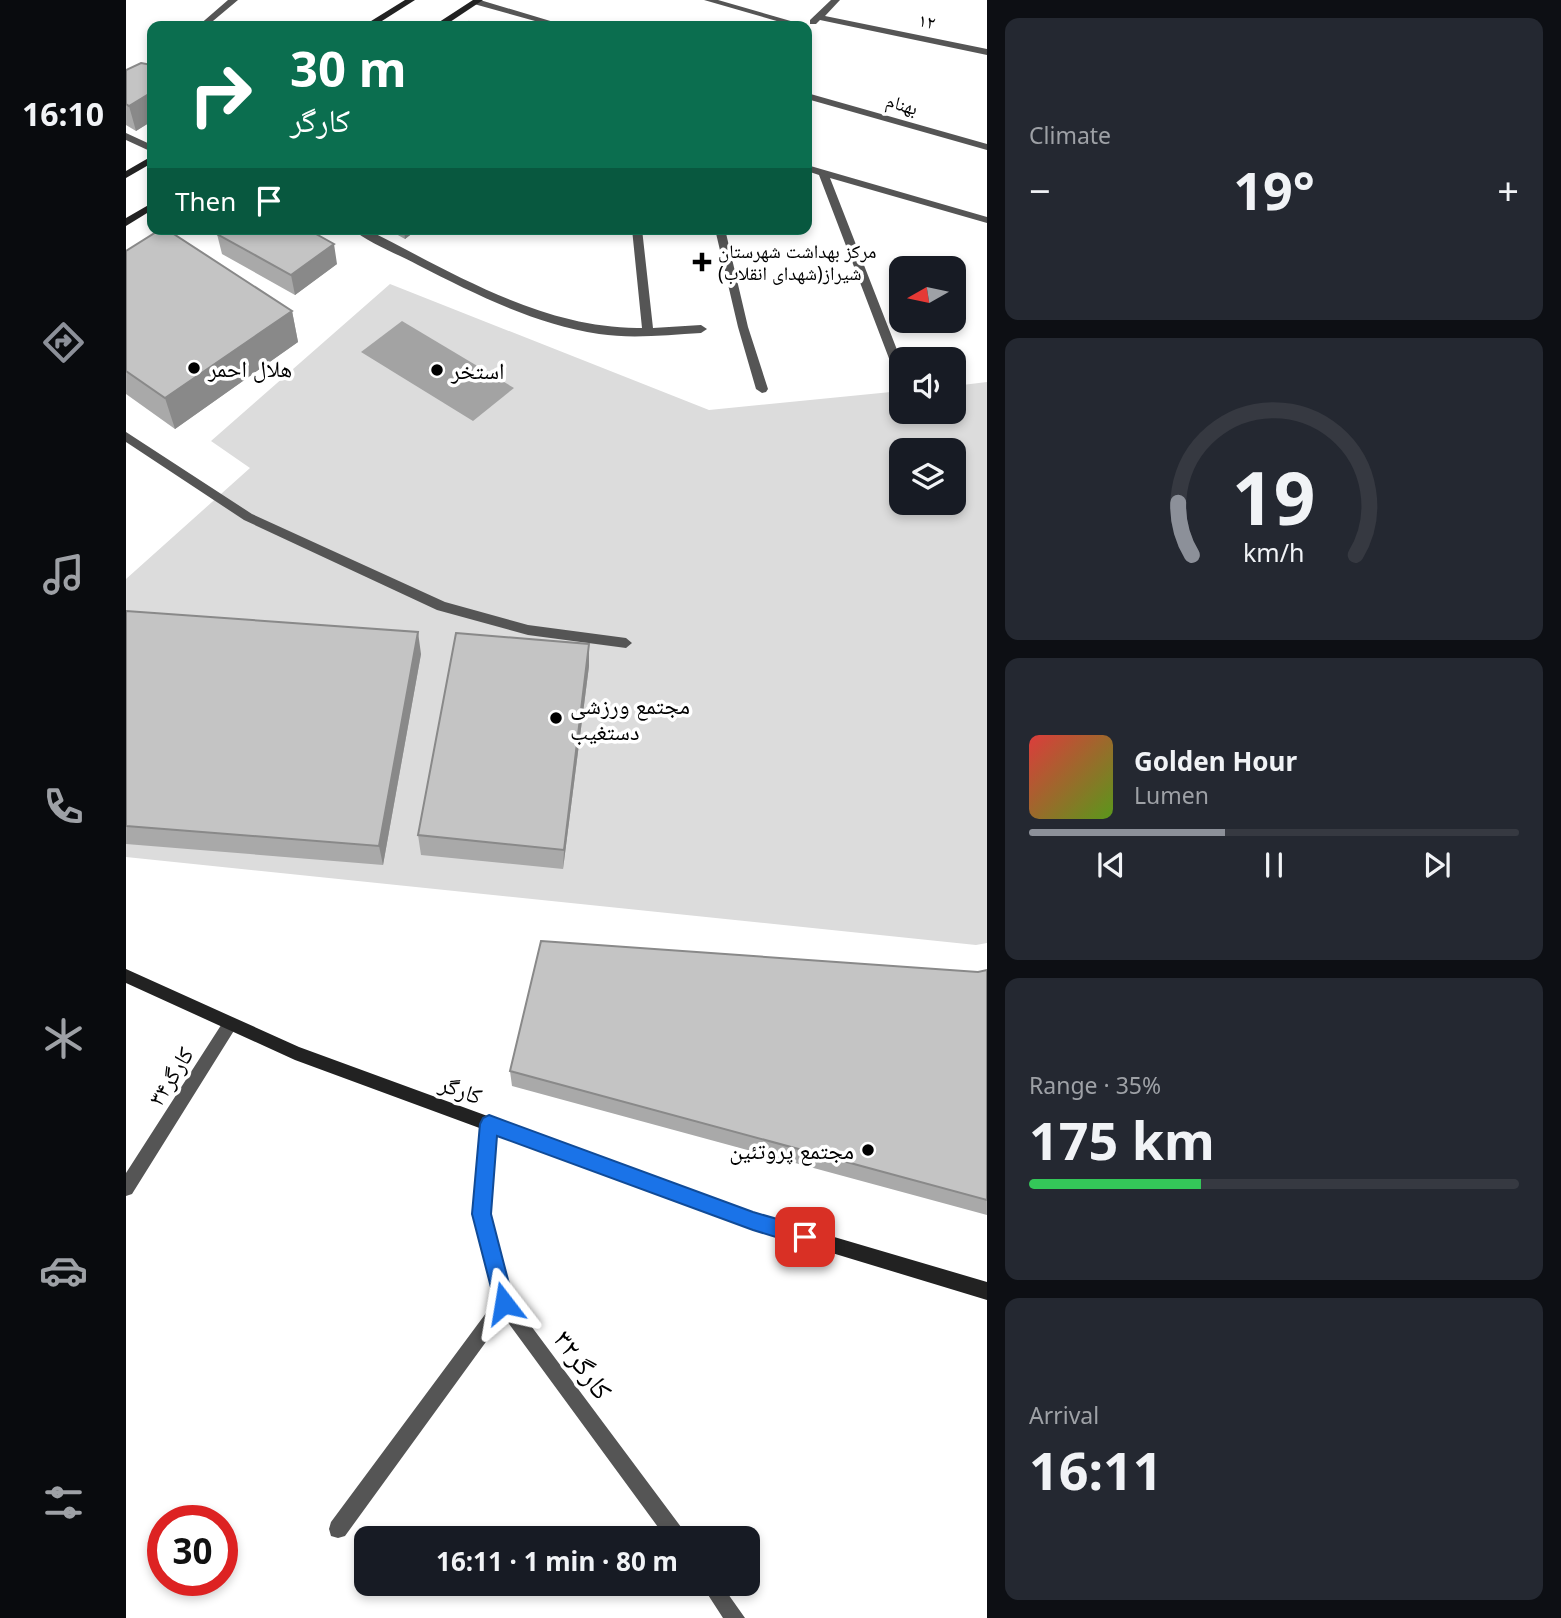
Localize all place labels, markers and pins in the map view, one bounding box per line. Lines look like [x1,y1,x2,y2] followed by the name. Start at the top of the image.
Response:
[718,238,877,286] place label: مرکز بهداشت شهرستان شیراز(شهدای انقلاب)
[692,252,712,272] marker: مرکز بهداشت شهرستان شیراز(شهدای انقلاب)
[207,352,292,384] place label: هلال احمر
[450,354,505,386] place label: استخر
[186,360,202,376] marker: هلال احمر
[429,362,445,378] marker: استخر
[570,689,690,747] place label: مجتمع ورزشی دستغیب
[548,710,564,726] marker: مجتمع ورزشی دستغیب
[729,1134,854,1166] place label: مجتمع پروتئین
[860,1142,876,1158] marker: مجتمع پروتئین
[775,1207,835,1267] pin

